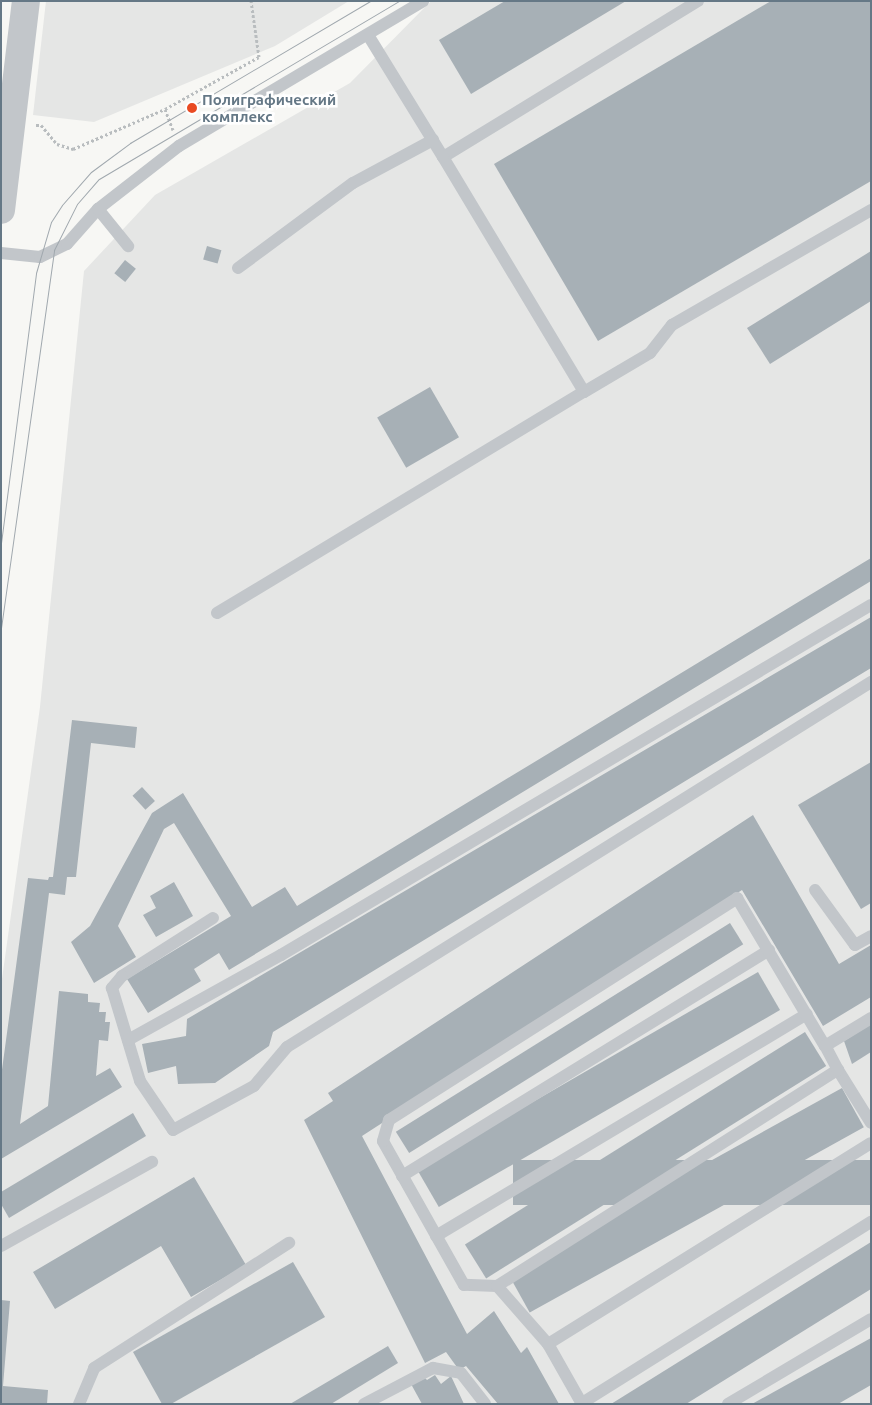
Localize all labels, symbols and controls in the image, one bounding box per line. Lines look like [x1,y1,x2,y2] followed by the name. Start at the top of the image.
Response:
[202,90,336,125] place label: Полиграфический комплекс
[186,102,198,114] marker: Полиграфический комплекс

